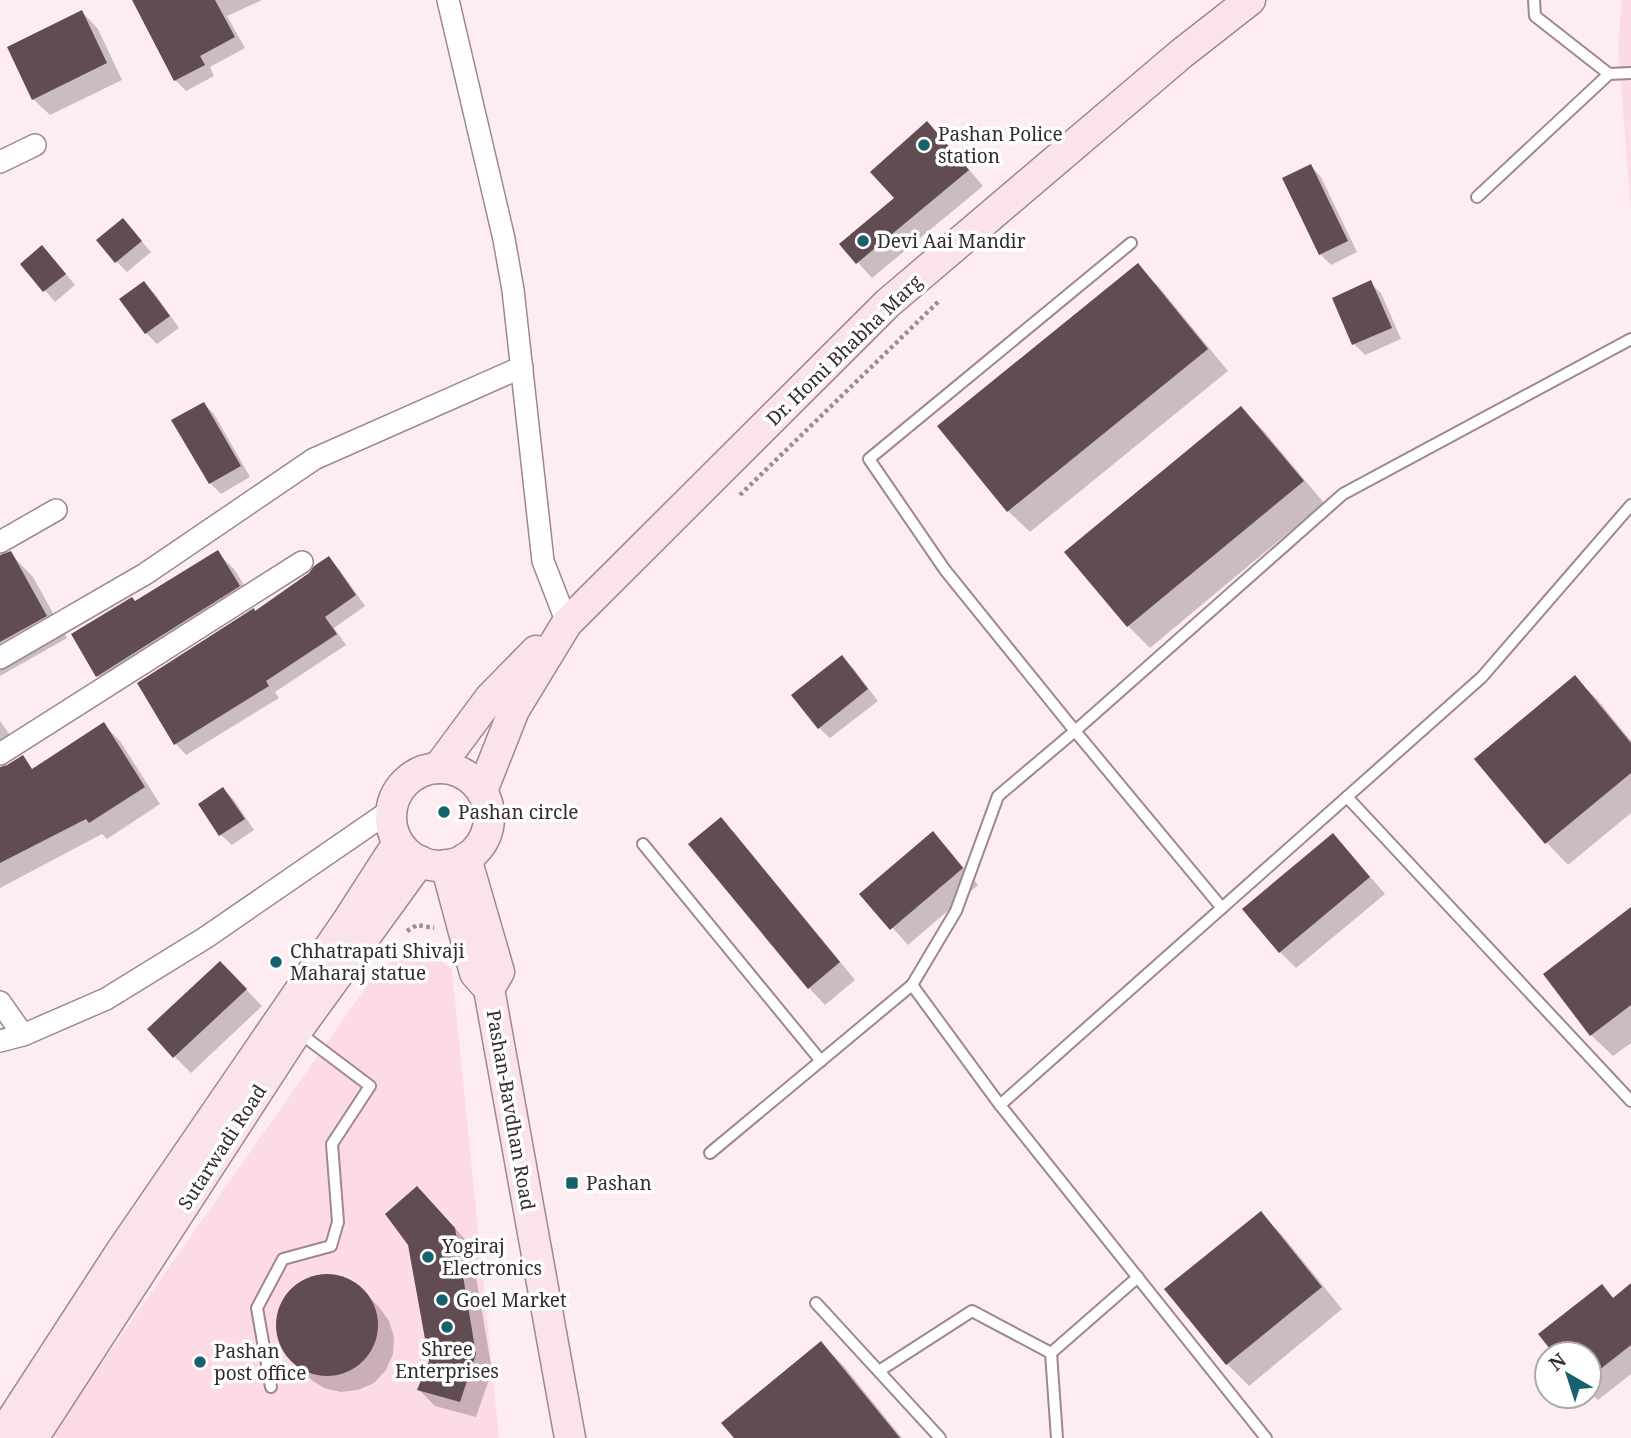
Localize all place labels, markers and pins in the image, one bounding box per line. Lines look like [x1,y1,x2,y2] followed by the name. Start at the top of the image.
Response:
[938,121,1063,169] place label: Pashan Police station
[916,137,932,153] marker: Pashan Police station
[877,228,1026,254] place label: Devi Aai Mandir
[855,233,871,249] marker: Devi Aai Mandir
[458,799,578,825] place label: Pashan circle
[436,804,452,820] marker: Pashan circle
[290,938,464,986] place label: Chhatrapati Shivaji Maharaj statue
[268,954,284,970] marker: Chhatrapati Shivaji Maharaj statue
[586,1170,652,1196] place label: Pashan
[564,1175,580,1191] marker: Pashan
[441,1233,542,1281] place label: Yogiraj Electronics
[420,1249,436,1265] marker: Yogiraj Electronics
[456,1287,567,1313] place label: Goel Market
[434,1292,450,1308] marker: Goel Market
[439,1319,455,1335] marker: Shree Enterprises
[395,1336,499,1384] place label: Shree Enterprises
[214,1338,306,1386] place label: Pashan post office
[192,1354,208,1370] marker: Pashan post office

